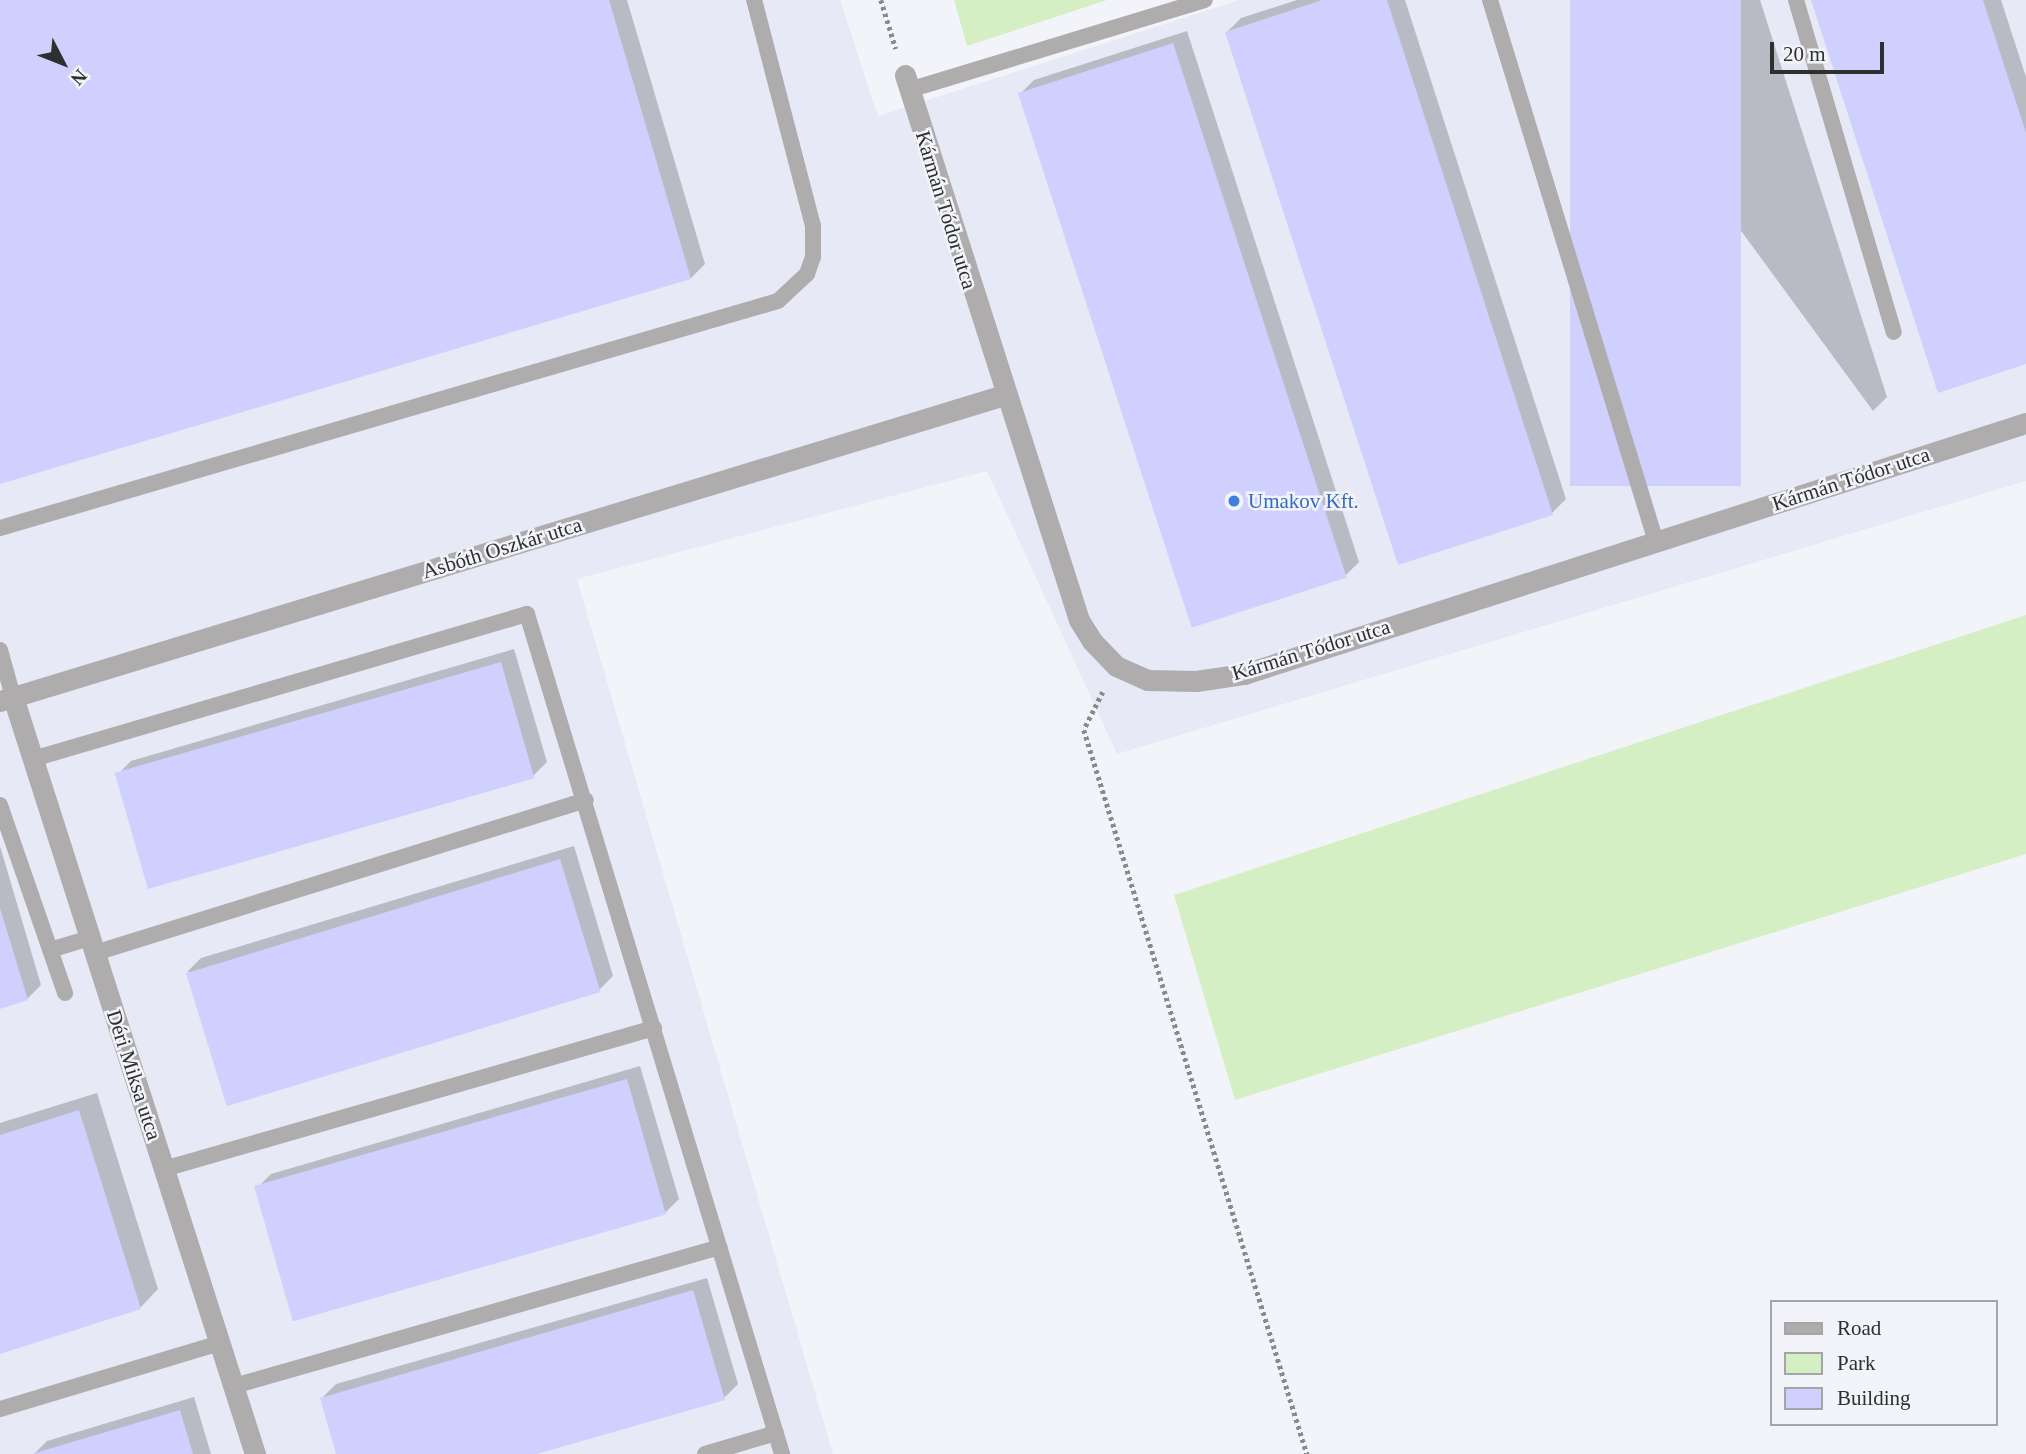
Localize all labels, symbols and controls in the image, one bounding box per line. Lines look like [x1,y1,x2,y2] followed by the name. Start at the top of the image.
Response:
[28,28,98,98] north arrow
[1774,28,1888,72] scale bar
[1783,42,1826,66] text: 20 m
[67,65,91,90] text: N
[910,128,982,292] street label: Kármán Tódor utca
[1769,442,1933,516] street label: Kármán Tódor utca
[1248,488,1359,514] place label: Umakov Kft.
[1226,493,1242,509] marker: Umakov Kft.
[419,512,585,584] street label: Asbóth Oszkár utca
[1229,614,1393,686] street label: Kármán Tódor utca
[101,1007,167,1143] street label: Déri Miksa utca
[1770,1300,1998,1426] legend
[1837,1316,1881,1340] text: Road
[1837,1351,1876,1375] text: Park
[1837,1386,1911,1410] text: Building

